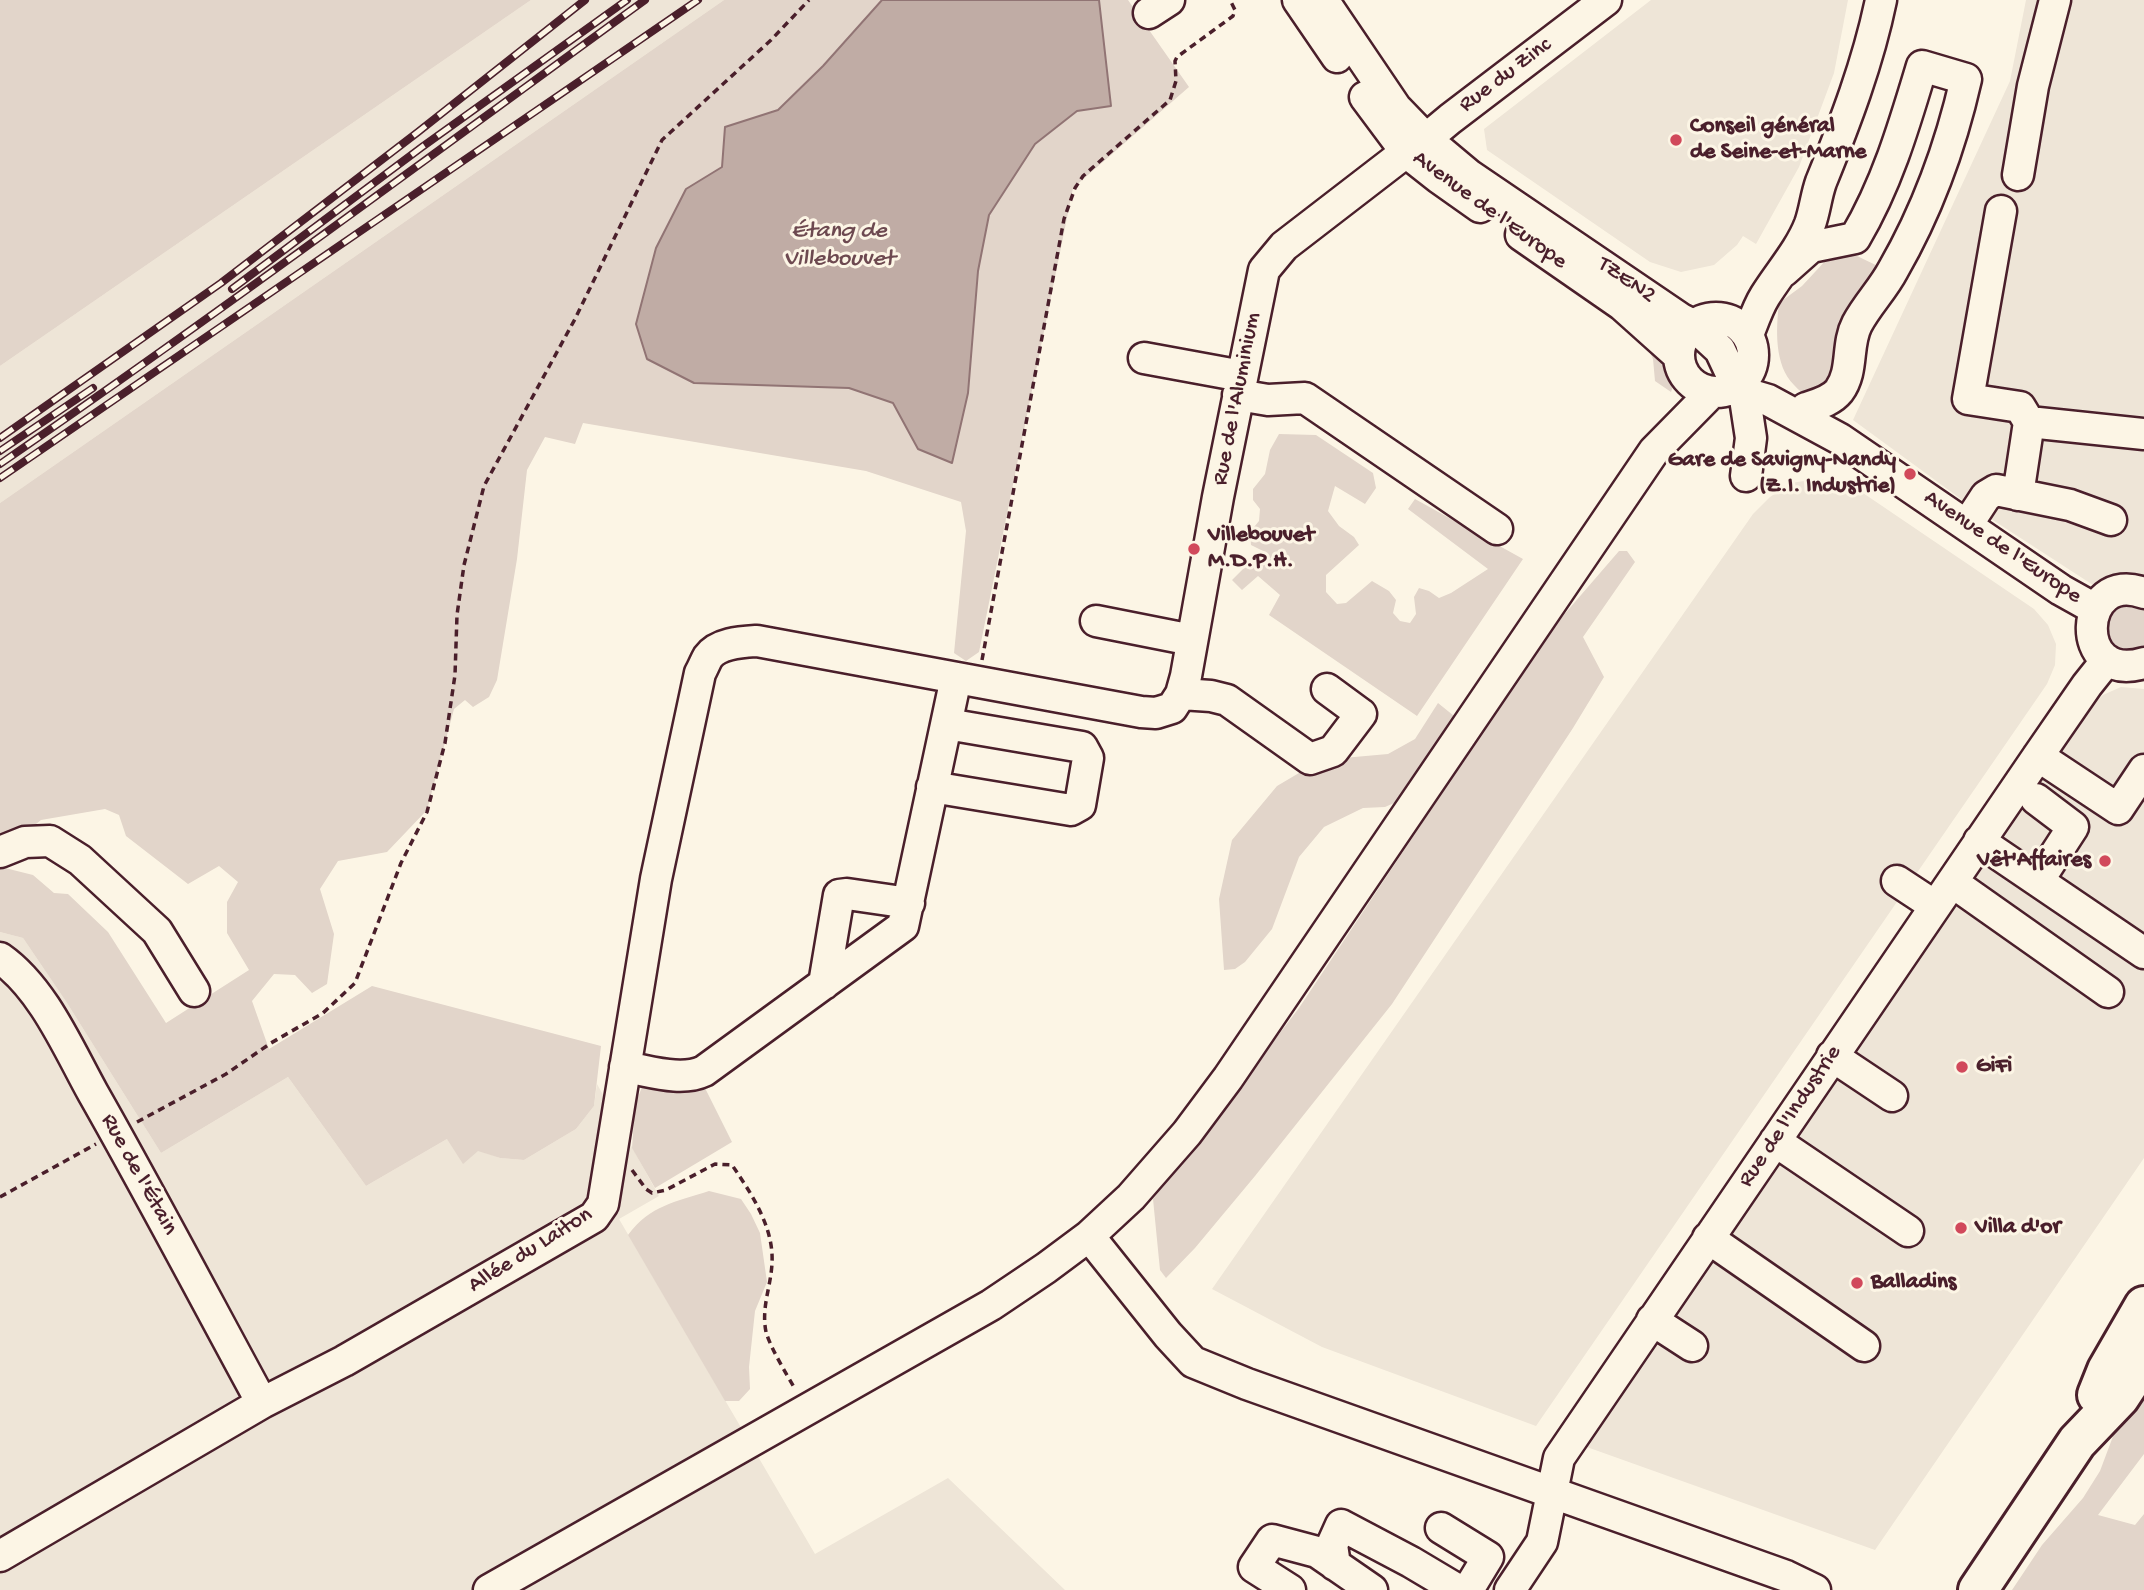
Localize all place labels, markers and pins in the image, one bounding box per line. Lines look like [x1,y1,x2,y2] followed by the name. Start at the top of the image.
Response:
[1690,113,1866,167] place label: Conseil général de Seine-et-Marne
[1668,132,1684,148] marker: Conseil général de Seine-et-Marne
[1668,447,1896,501] place label: Gare de Savigny-Nandy (Z.I. Industrie)
[1902,466,1918,482] marker: Gare de Savigny-Nandy (Z.I. Industrie)
[1208,522,1314,576] place label: Villebouvet M.D.P.H.
[1186,541,1202,557] marker: Villebouvet M.D.P.H.
[1977,847,2091,875] place label: Vêt'Affaires
[2097,853,2113,869] marker: Vêt'Affaires
[1976,1053,2012,1081] place label: GiFi
[1954,1059,1970,1075] marker: GiFi
[1975,1214,2061,1242] place label: Villa d'or
[1953,1220,1969,1236] marker: Villa d'or
[1871,1269,1956,1297] place label: Balladins
[1849,1275,1865,1291] marker: Balladins

